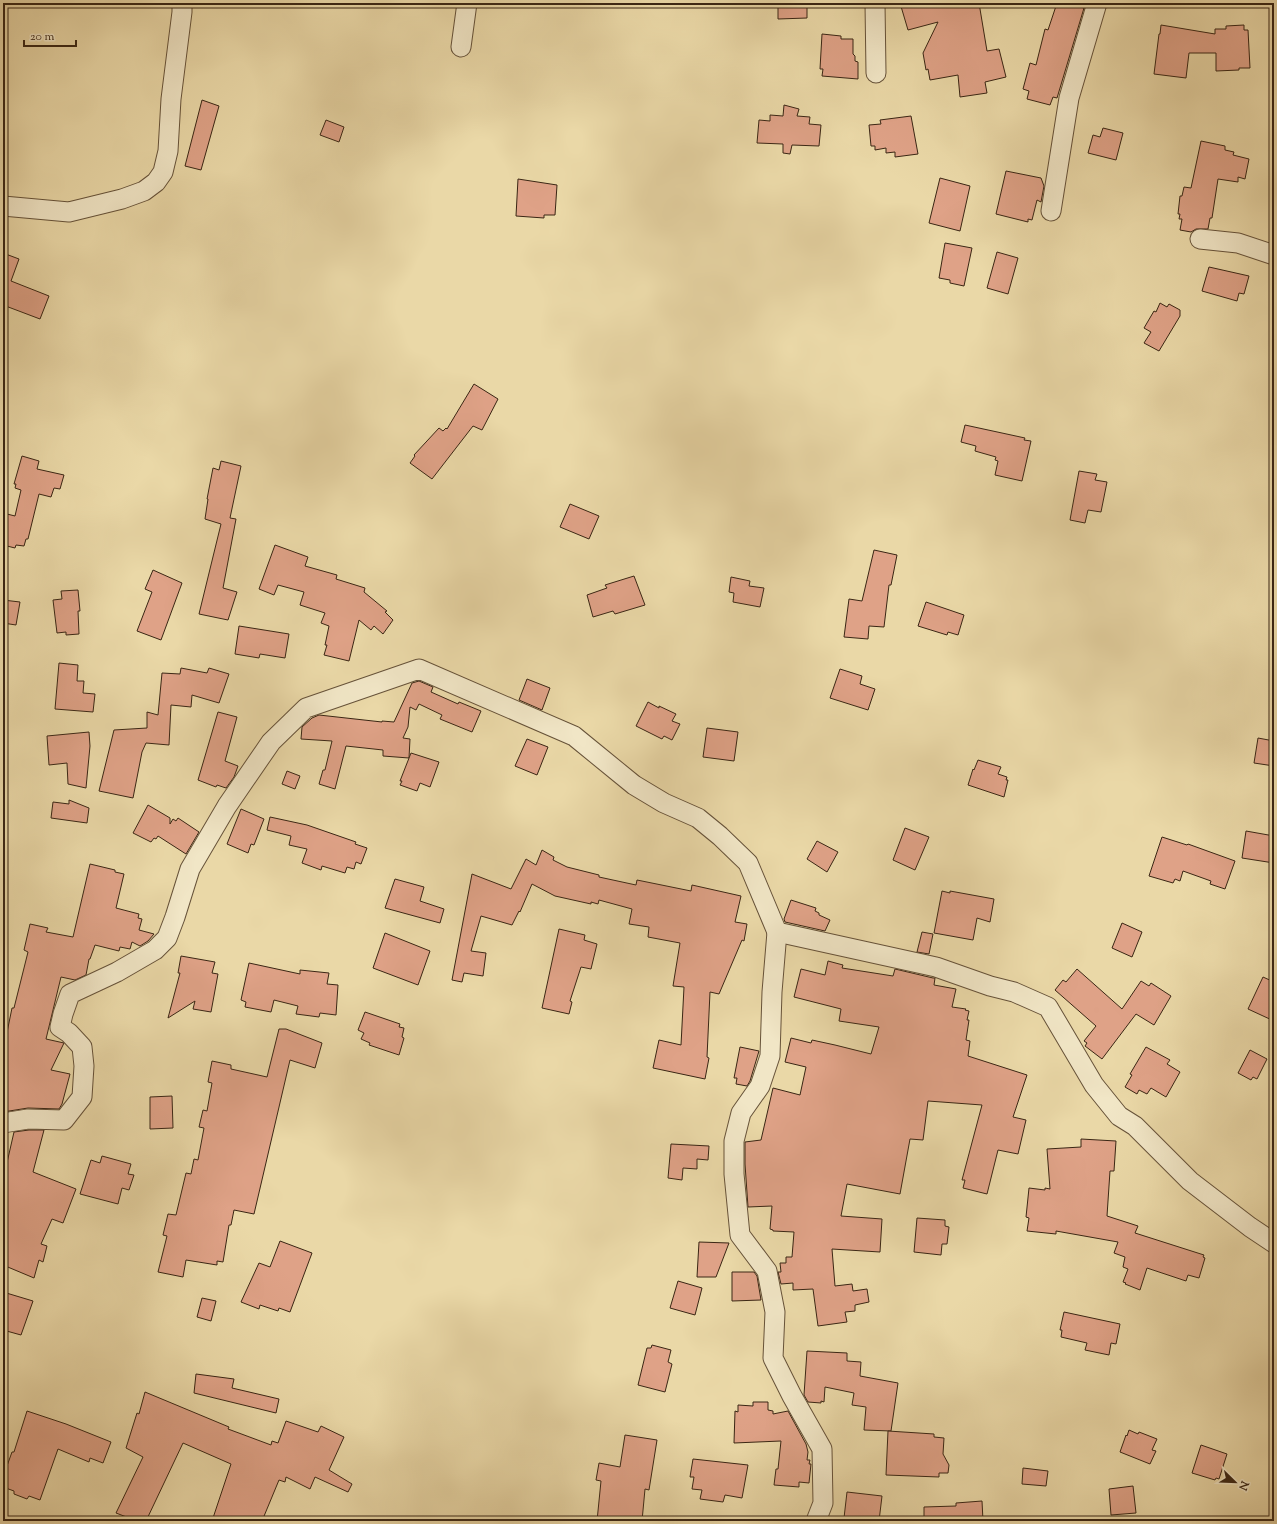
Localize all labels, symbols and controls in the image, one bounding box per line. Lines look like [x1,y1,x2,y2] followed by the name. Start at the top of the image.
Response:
[24,22,76,48] scale bar
[30,28,55,46] text: 20 m
[1215,1462,1255,1502] north arrow
[1234,1477,1253,1493] text: N

